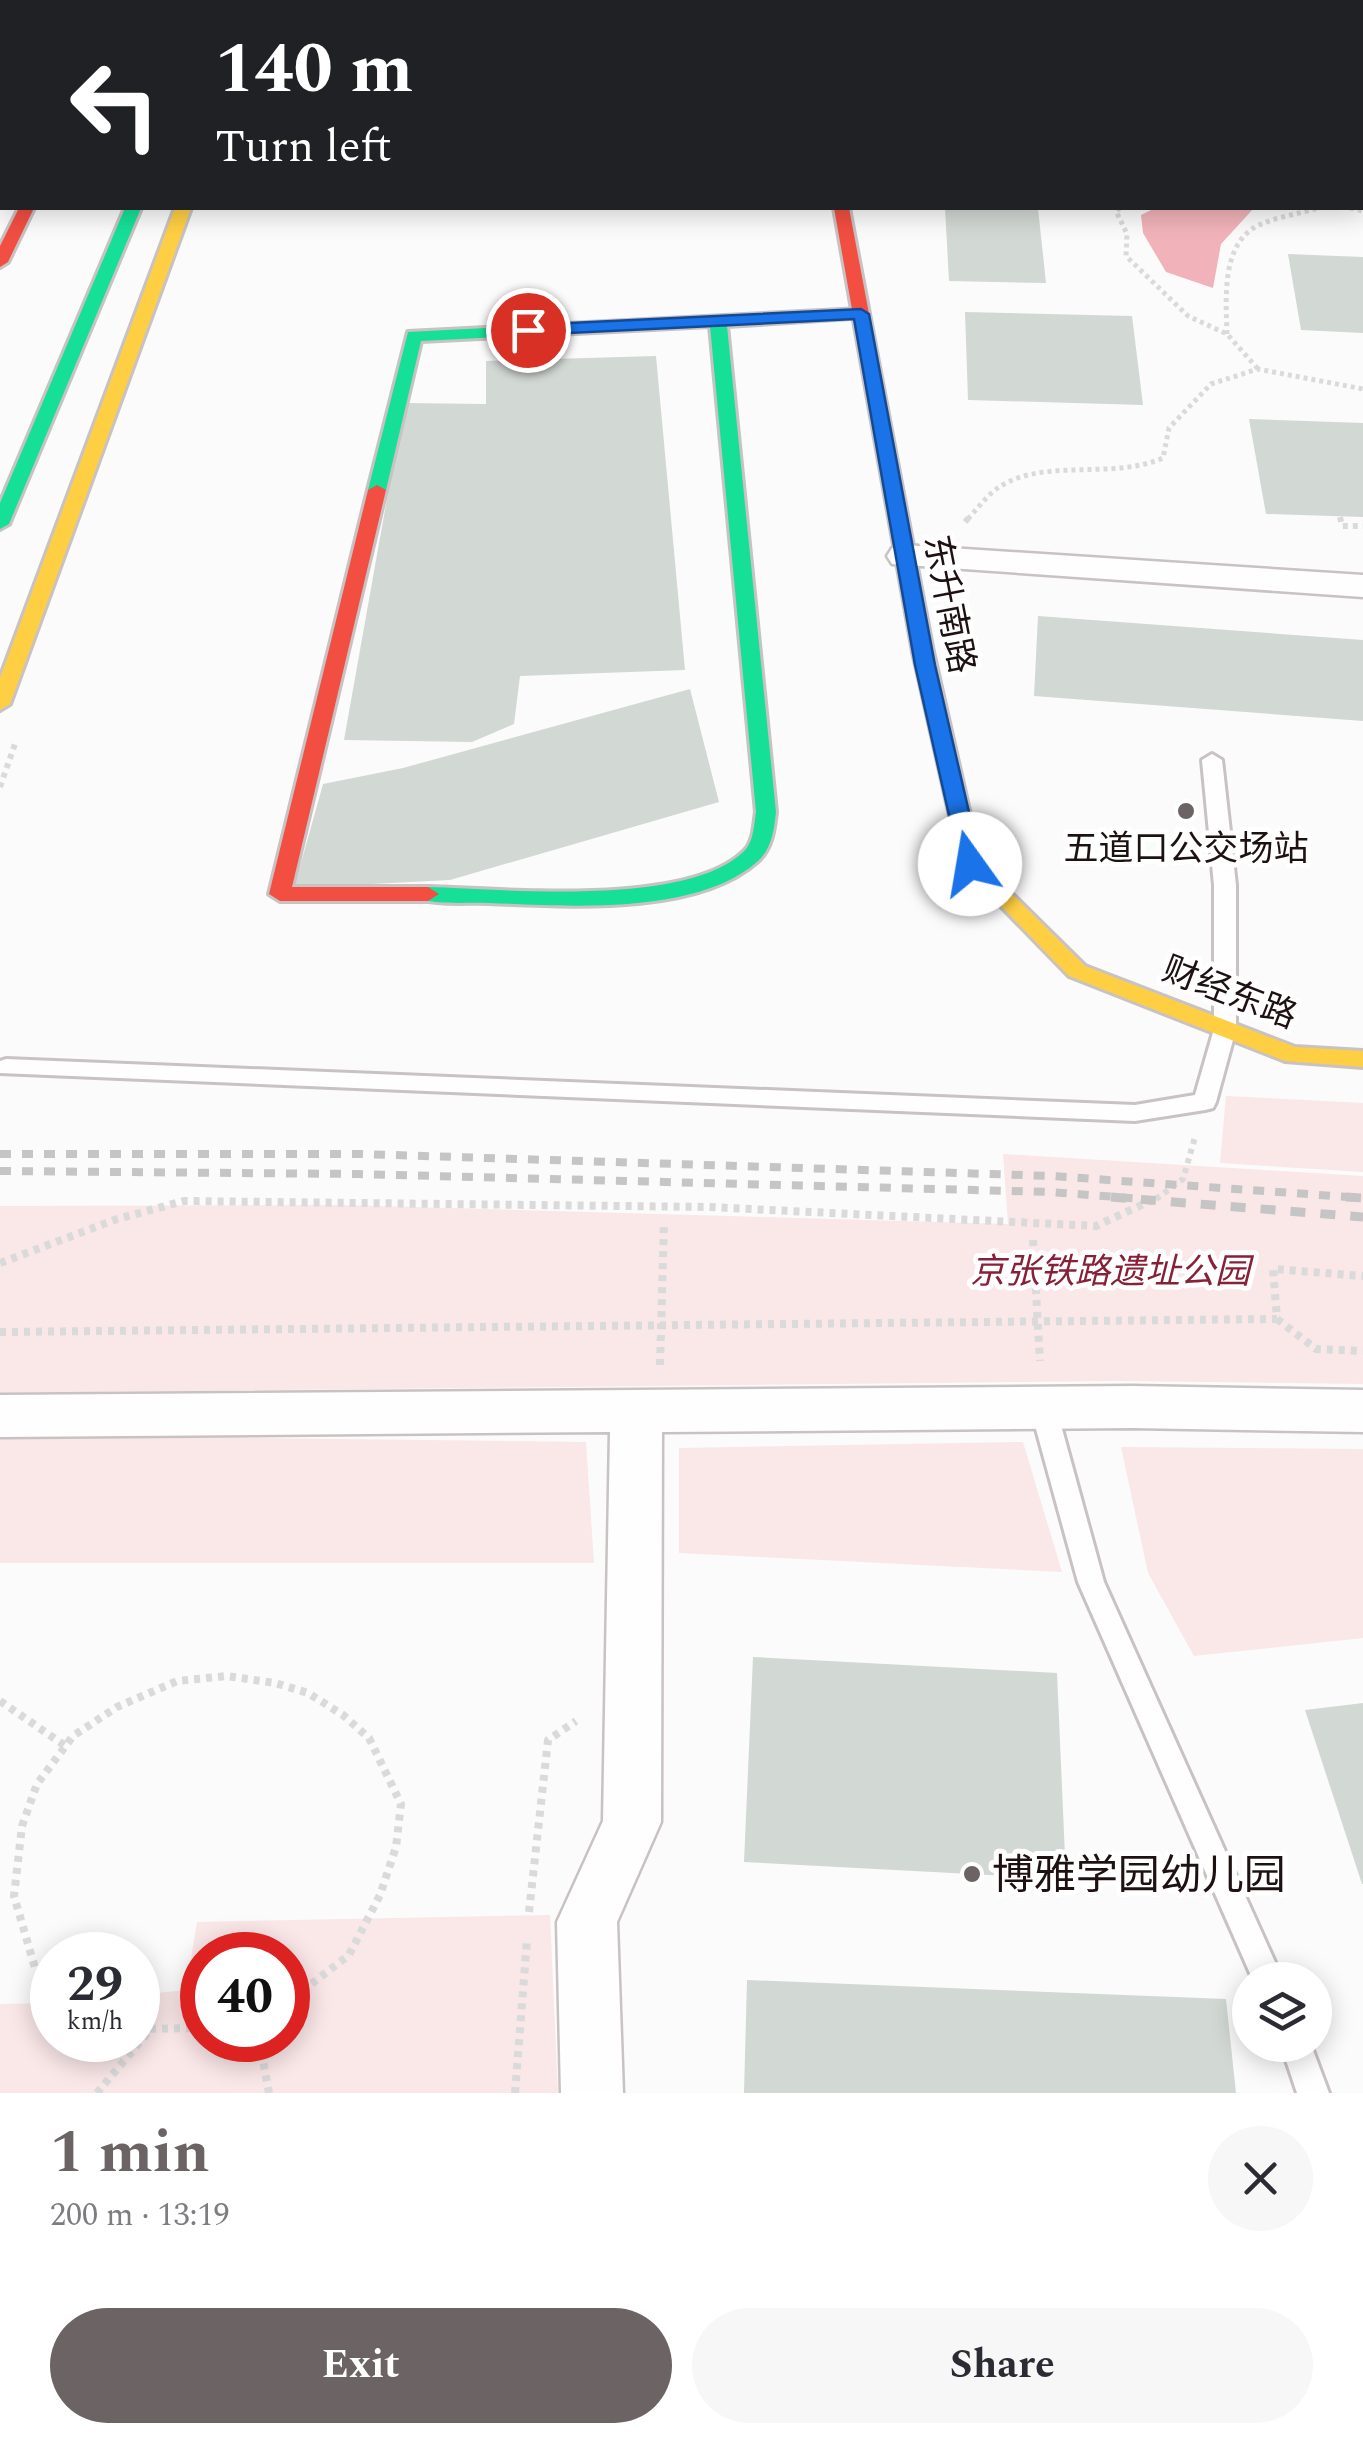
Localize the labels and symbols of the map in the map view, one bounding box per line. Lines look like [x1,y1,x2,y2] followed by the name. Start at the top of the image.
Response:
[486,288,571,373] pin
[909,531,988,678] street label: 东升南路
[1175,800,1197,822] marker: 五道口公交场站
[918,812,1022,916] position arrow
[1063,823,1309,876] place label: 五道口公交场站
[1155,944,1304,1043] street label: 财经东路
[970,1246,1255,1299] park label: 京张铁路遗址公园
[992,1845,1286,1908] place label: 博雅学园幼儿园
[961,1863,983,1885] marker: 博雅学园幼儿园
[180,1932,310,2062] speed limit sign: 40

